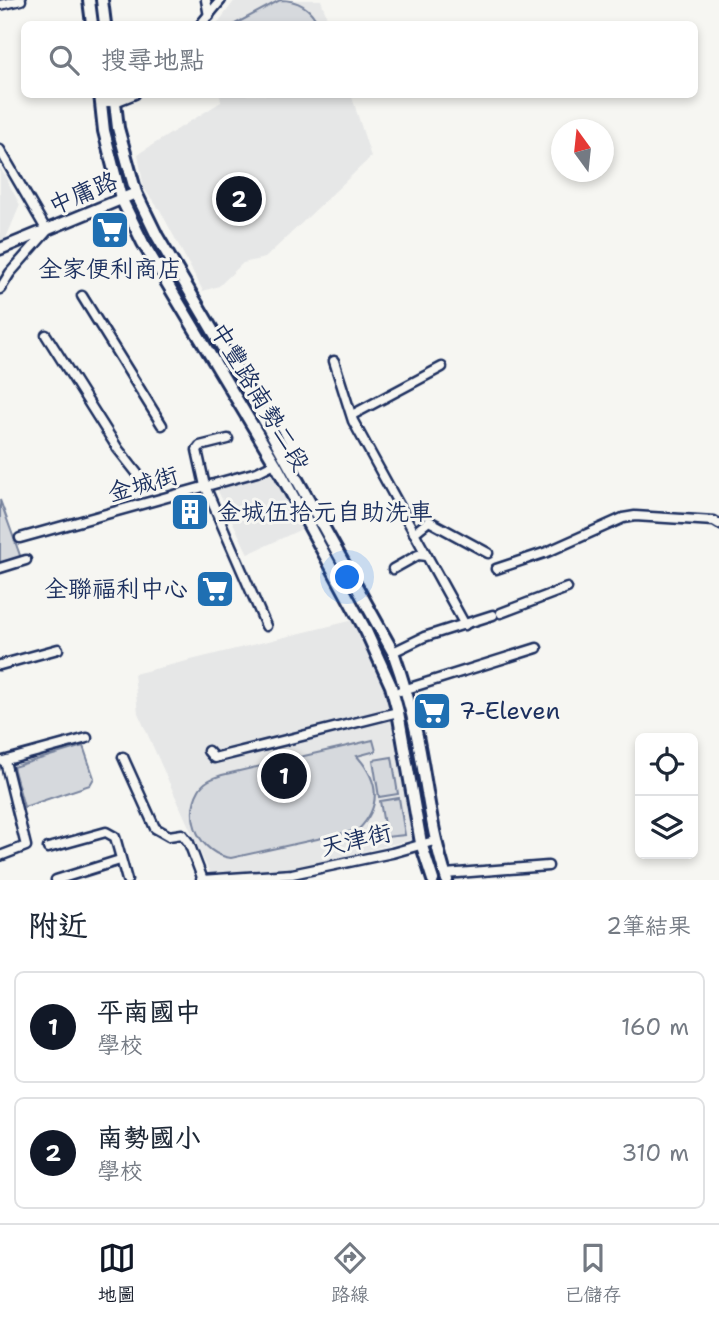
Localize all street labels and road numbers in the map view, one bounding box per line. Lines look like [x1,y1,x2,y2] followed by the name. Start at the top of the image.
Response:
[44,164,122,222] street label: 中庸路
[203,317,317,477] street label: 中豐路南勢二段
[104,459,182,509] street label: 金城街
[317,816,395,864] street label: 天津街

